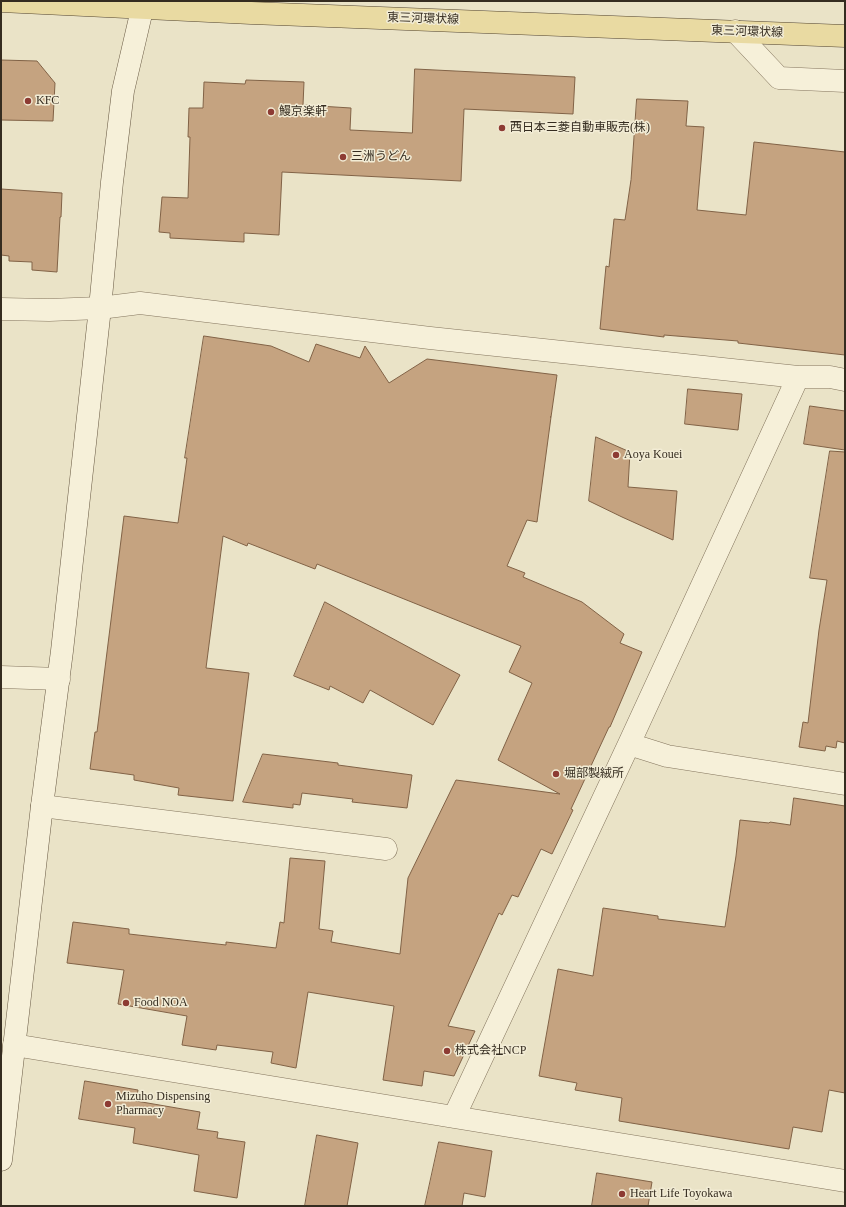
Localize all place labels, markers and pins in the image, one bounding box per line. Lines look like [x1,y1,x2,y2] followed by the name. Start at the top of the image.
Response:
[36,94,59,108] place label: KFC
[23,96,33,106] marker: KFC
[279,105,327,119] place label: 鰻京楽軒
[266,107,276,117] marker: 鰻京楽軒
[510,121,650,135] place label: 西日本三菱自動車販売(株)
[497,123,507,133] marker: 西日本三菱自動車販売(株)
[351,150,411,164] place label: 三洲うどん
[338,152,348,162] marker: 三洲うどん
[624,448,682,462] place label: Aoya Kouei
[611,450,621,460] marker: Aoya Kouei
[564,767,624,781] place label: 堀部製絨所
[551,769,561,779] marker: 堀部製絨所
[134,996,188,1010] place label: Food NOA
[121,998,131,1008] marker: Food NOA
[455,1044,526,1058] place label: 株式会社NCP
[442,1046,452,1056] marker: 株式会社NCP
[116,1090,210,1118] place label: Mizuho Dispensing Pharmacy
[103,1099,113,1109] marker: Mizuho Dispensing Pharmacy
[630,1187,732,1201] place label: Heart Life Toyokawa
[617,1189,627,1199] marker: Heart Life Toyokawa

